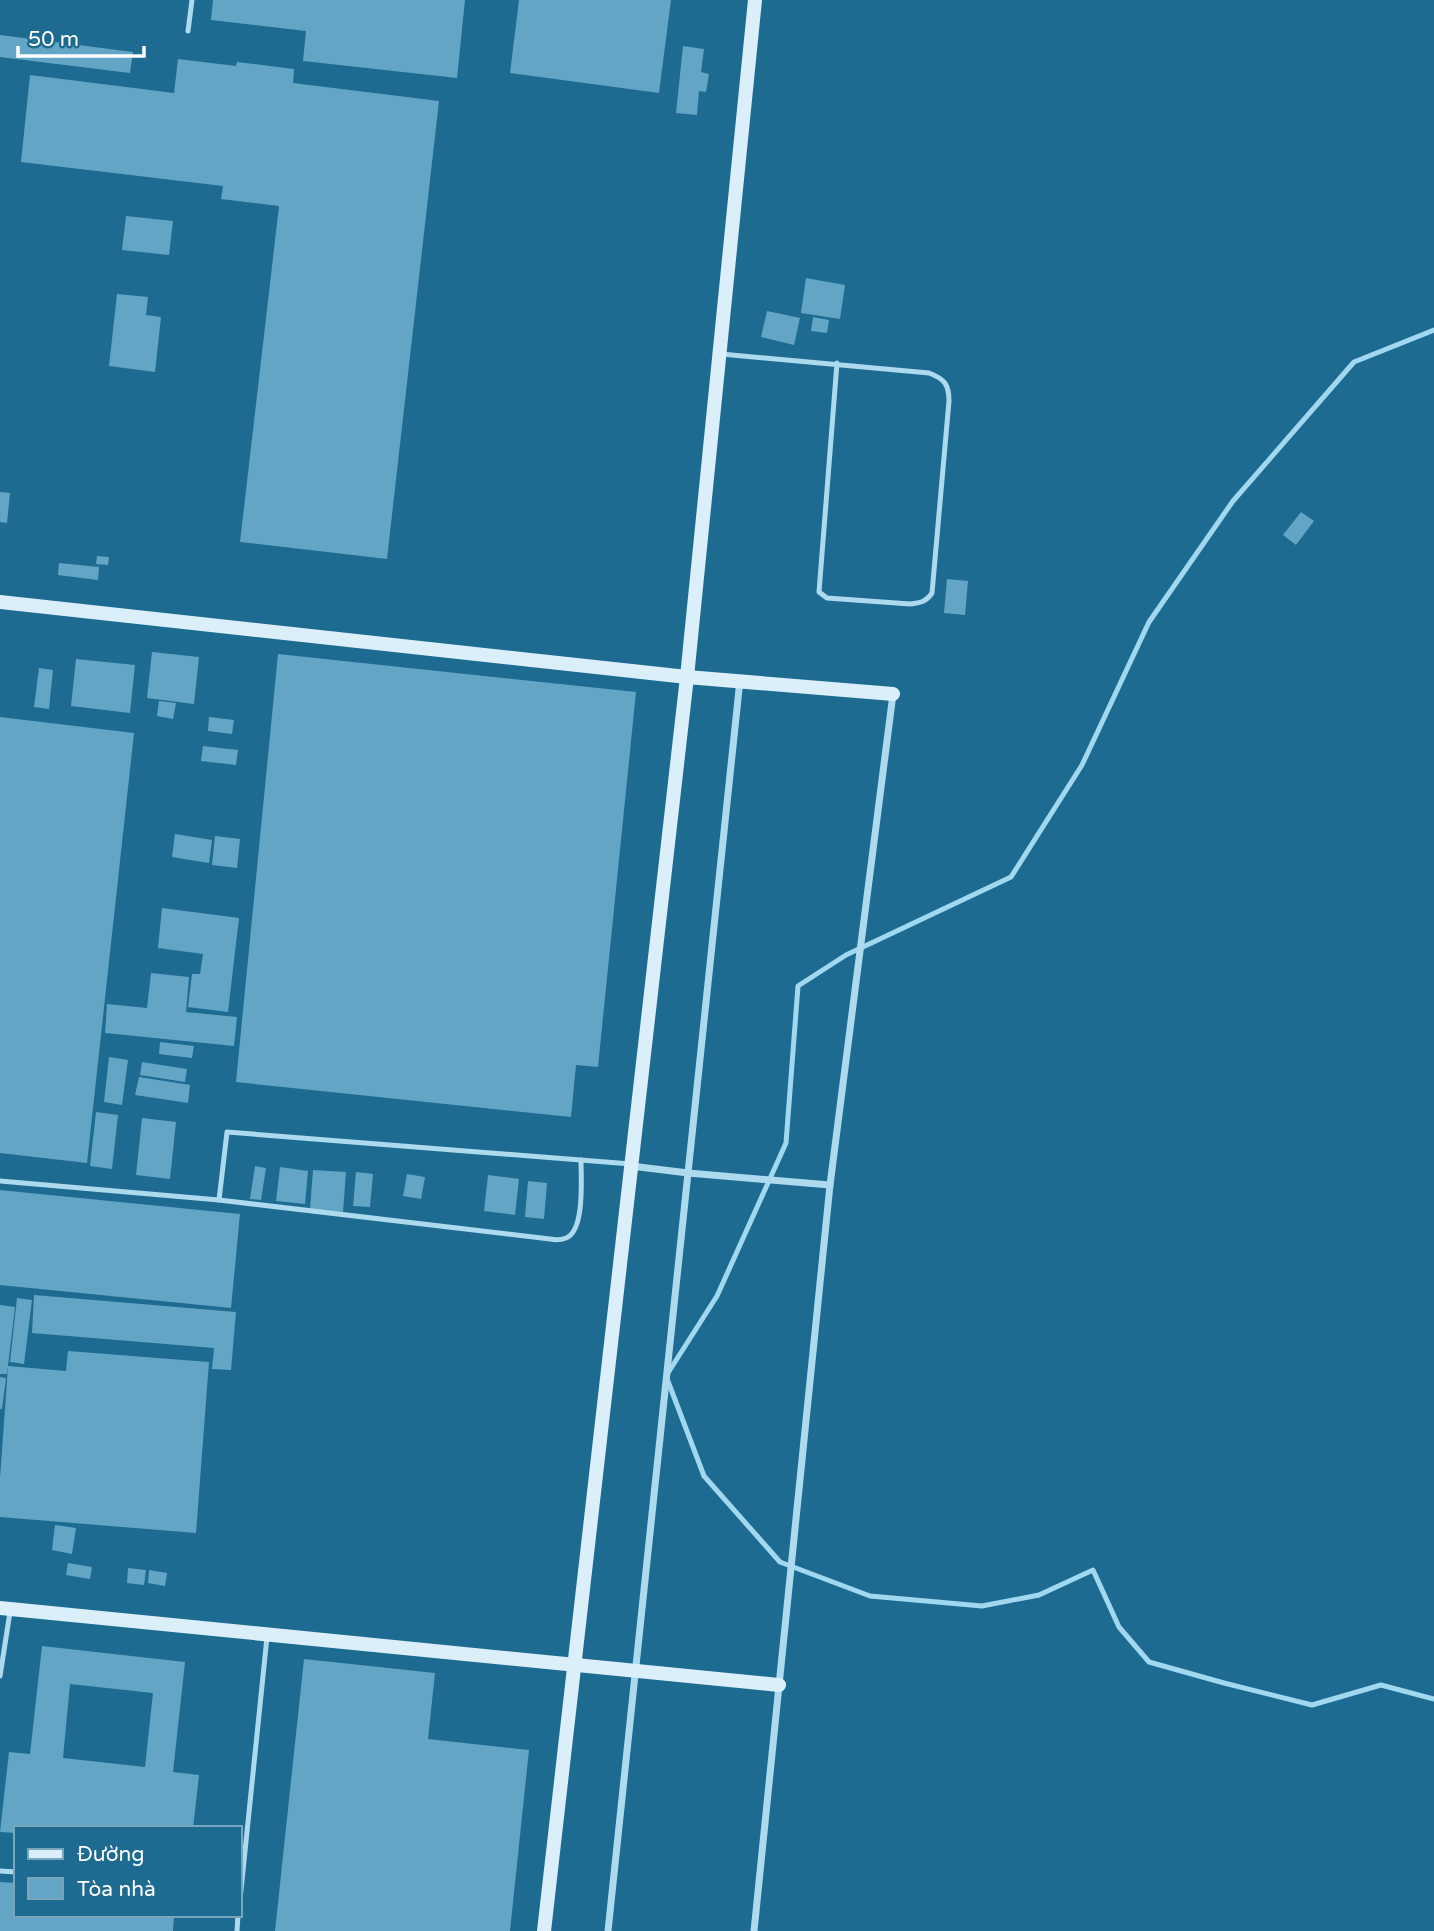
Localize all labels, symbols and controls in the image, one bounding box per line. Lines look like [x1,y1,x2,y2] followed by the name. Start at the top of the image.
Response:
[18,14,144,58] scale bar
[28,27,79,52] text: 50 m
[14,1826,242,1917] legend
[77,1842,145,1867] text: Đường
[77,1877,156,1902] text: Tòa nhà

